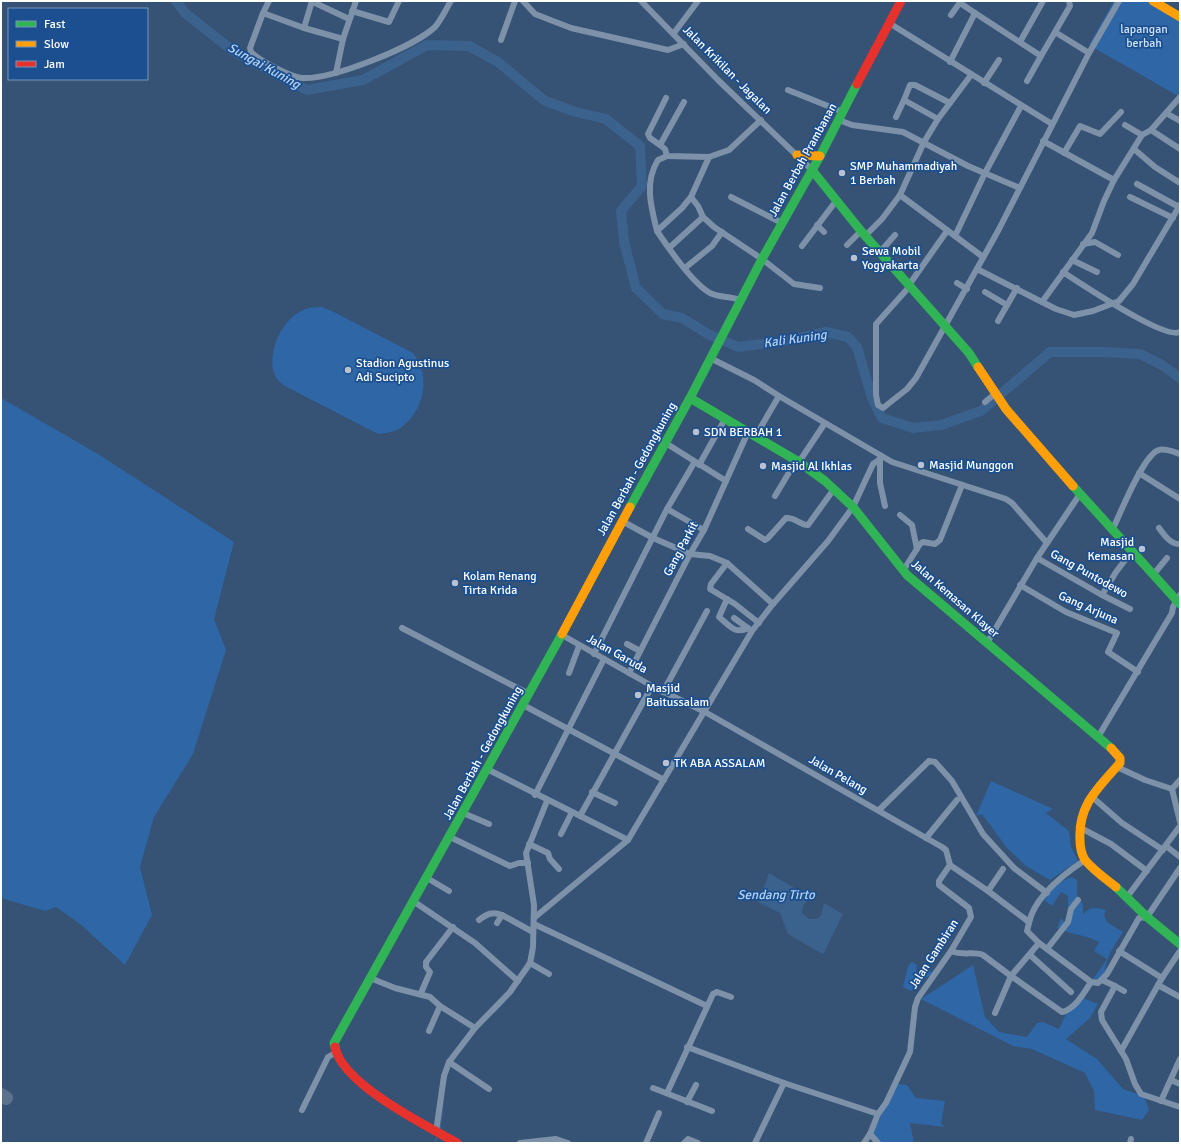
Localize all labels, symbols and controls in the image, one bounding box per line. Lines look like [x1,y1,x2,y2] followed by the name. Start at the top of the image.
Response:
[8,8,148,80] legend
[44,17,65,32] text: Fast
[679,22,775,118] street label: Jalan Krikilan - Jagalan
[1120,22,1168,51] park label: lapangan berbah
[44,37,69,52] text: Slow
[225,39,304,93] water label: Sungai Kuning
[44,57,65,72] text: Jam
[766,101,840,219] street label: Jalan Berbah Prambanan
[850,159,957,188] place label: SMP Muhammadiyah 1 Berbah
[837,168,847,178] marker: SMP Muhammadiyah 1 Berbah
[862,244,921,273] place label: Sewa Mobil Yogyakarta
[849,253,859,263] marker: Sewa Mobil Yogyakarta
[762,326,829,351] water label: Kali Kuning
[356,356,449,385] place label: Stadion Agustinus Adi Sucipto
[343,365,353,375] marker: Stadion Agustinus Adi Sucipto
[594,400,680,538] street label: Jalan Berbah - Gedongkuning
[704,425,782,440] place label: SDN BERBAH 1
[691,427,701,437] marker: SDN BERBAH 1
[929,458,1014,473] place label: Masjid Munggon
[771,459,852,474] place label: Masjid Al Ikhlas
[916,460,926,470] marker: Masjid Munggon
[758,461,768,471] marker: Masjid Al Ikhlas
[660,519,702,579] street label: Gang Parkit
[1088,535,1134,564] place label: Masjid Kemasan
[1137,544,1147,554] marker: Masjid Kemasan
[1048,546,1130,602] street label: Gang Puntodewo
[908,557,1002,642] street label: Jalan Kemasan Klayer
[463,569,537,598] place label: Kolam Renang Tirta Krida
[450,578,460,588] marker: Kolam Renang Tirta Krida
[1056,588,1120,628] street label: Gang Arjuna
[584,631,650,677] street label: Jalan Garuda
[646,681,709,710] place label: Masjid Baitussalam
[440,684,526,822] street label: Jalan Berbah - Gedongkuning
[633,690,643,700] marker: Masjid Baitussalam
[806,752,870,798] street label: Jalan Pelang
[674,756,765,771] place label: TK ABA ASSALAM
[661,758,671,768] marker: TK ABA ASSALAM
[737,887,816,903] water label: Sendang Tirto
[906,916,962,992] street label: Jalan Gambiran

